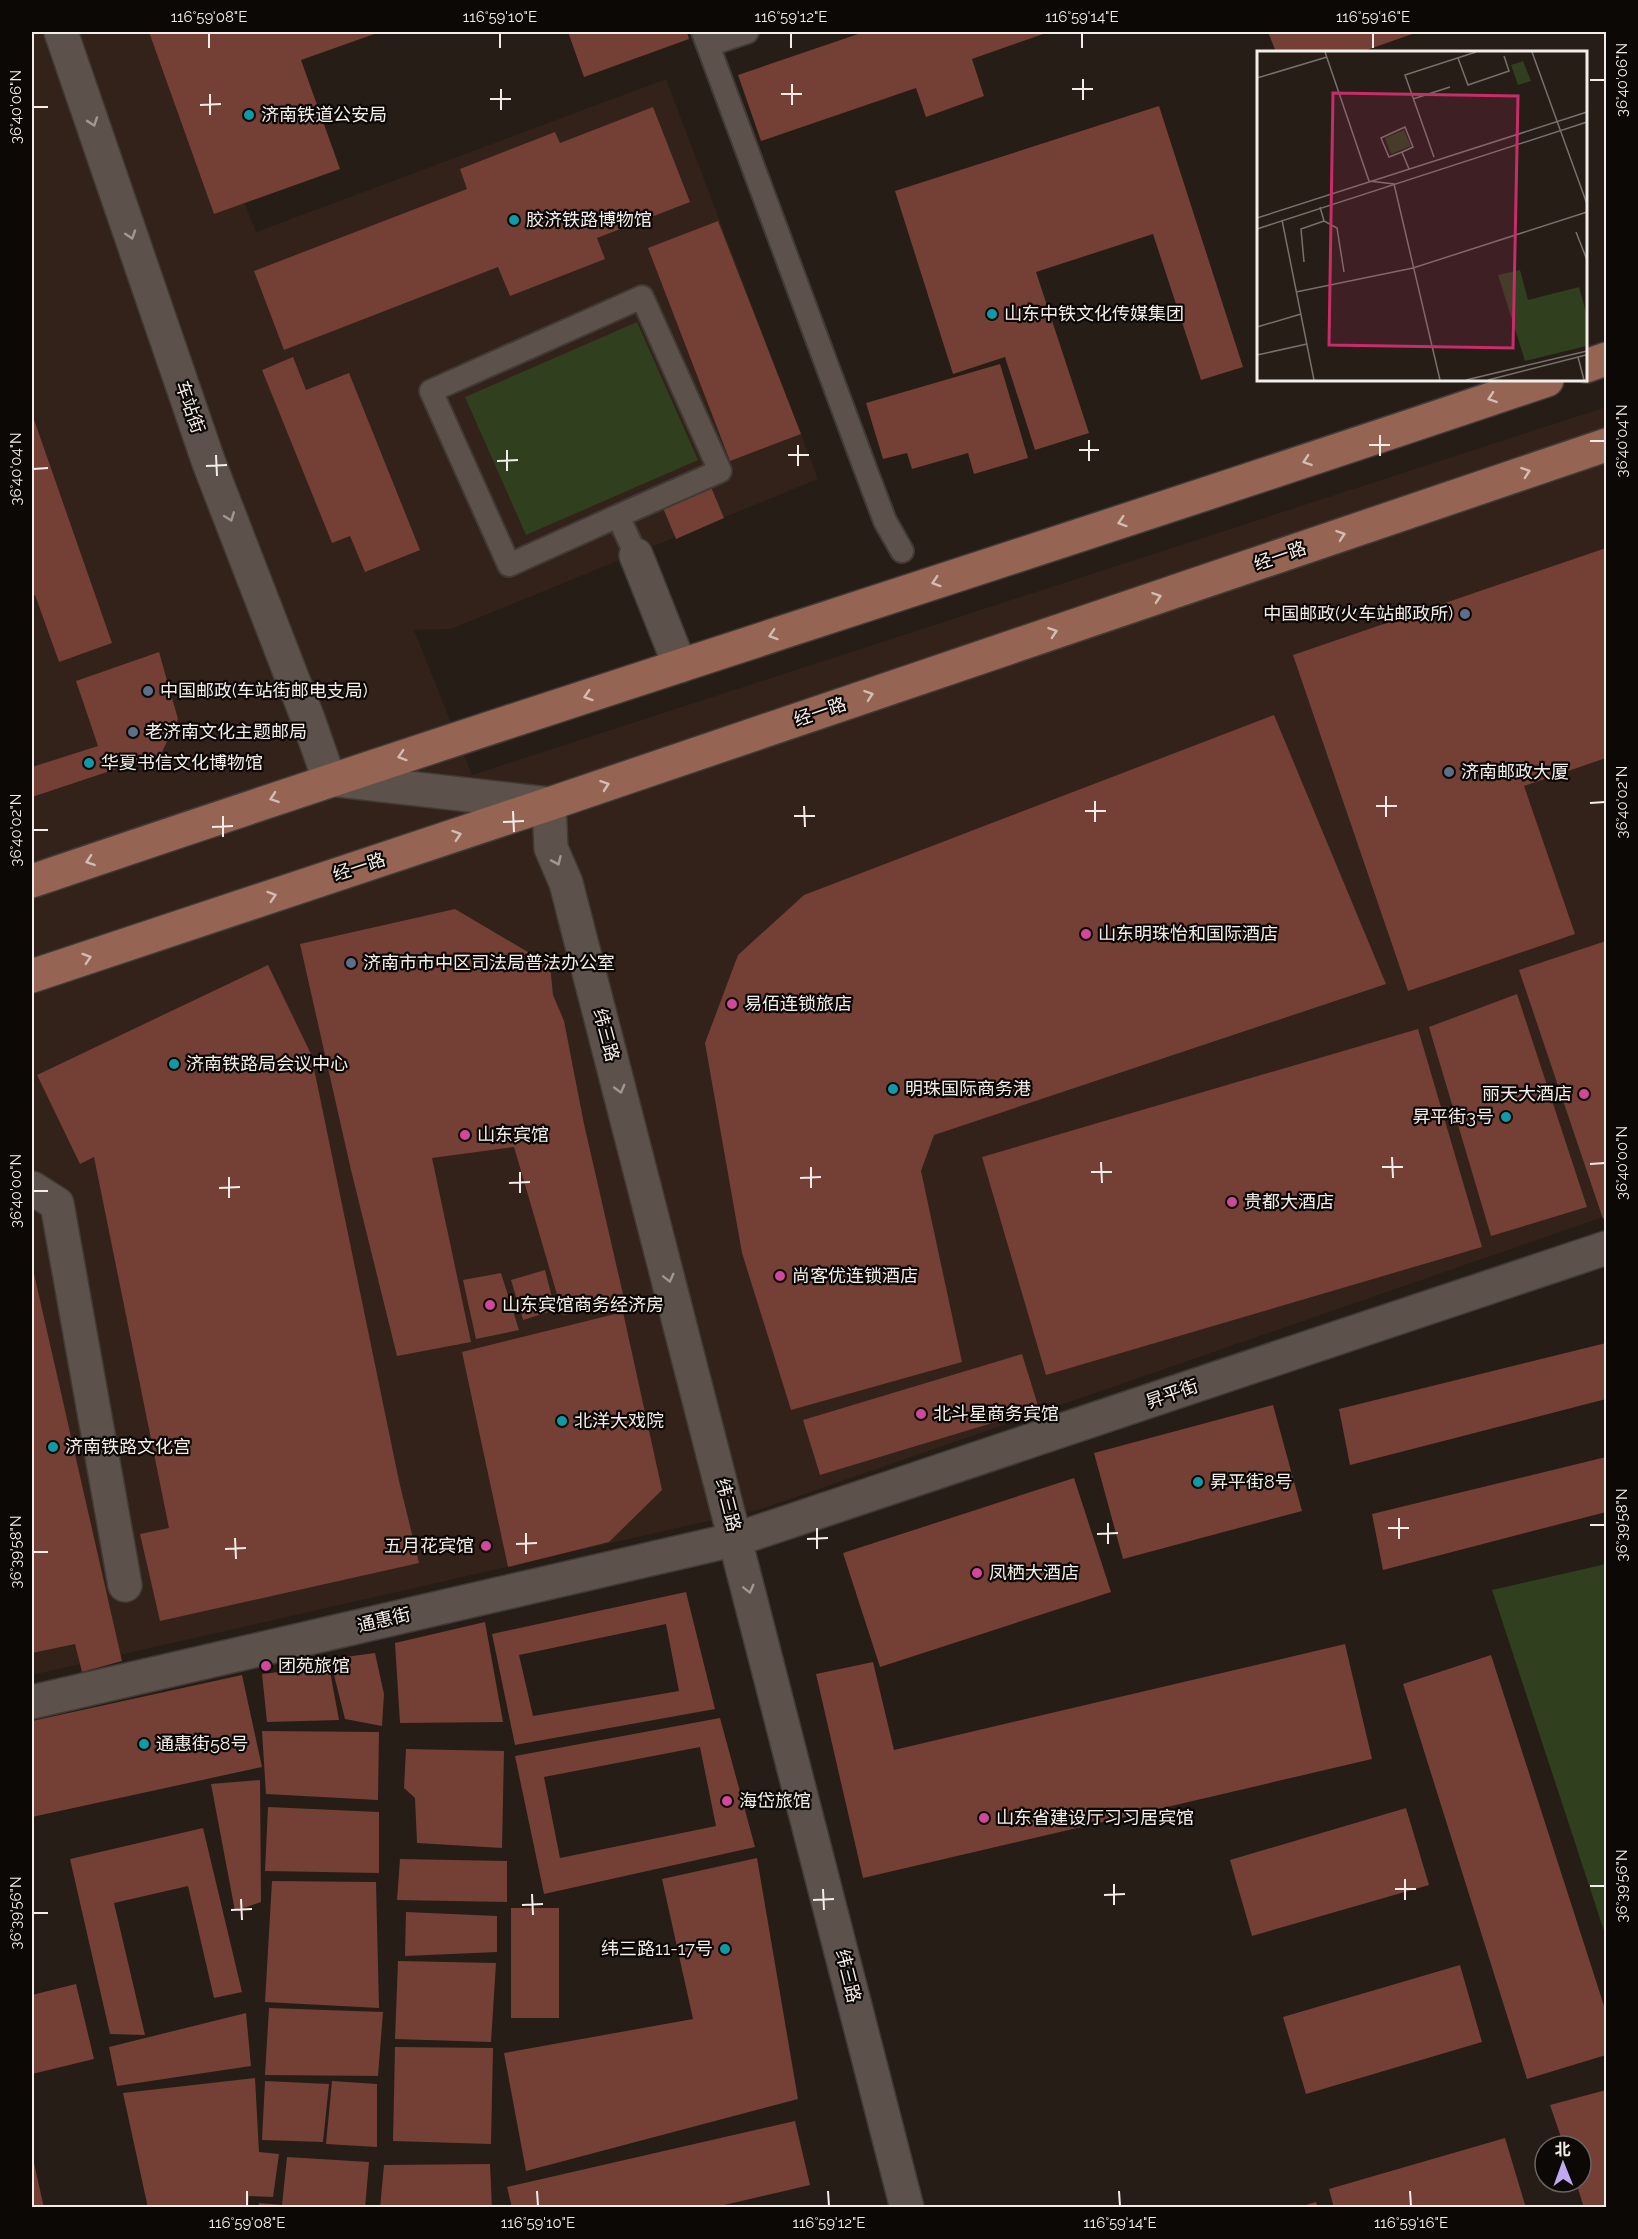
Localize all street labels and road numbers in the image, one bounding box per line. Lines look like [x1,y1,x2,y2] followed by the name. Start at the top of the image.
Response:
[172,378,209,436] street label: 车站街
[1251,537,1309,574] street label: 经一路
[791,693,849,730] street label: 经一路
[330,848,388,885] street label: 经一路
[589,1006,624,1064] street label: 纬三路
[1143,1375,1201,1412] street label: 昇平街
[712,1476,745,1534] street label: 纬三路
[355,1603,413,1636] street label: 通惠街
[832,1947,865,2005] street label: 纬三路

